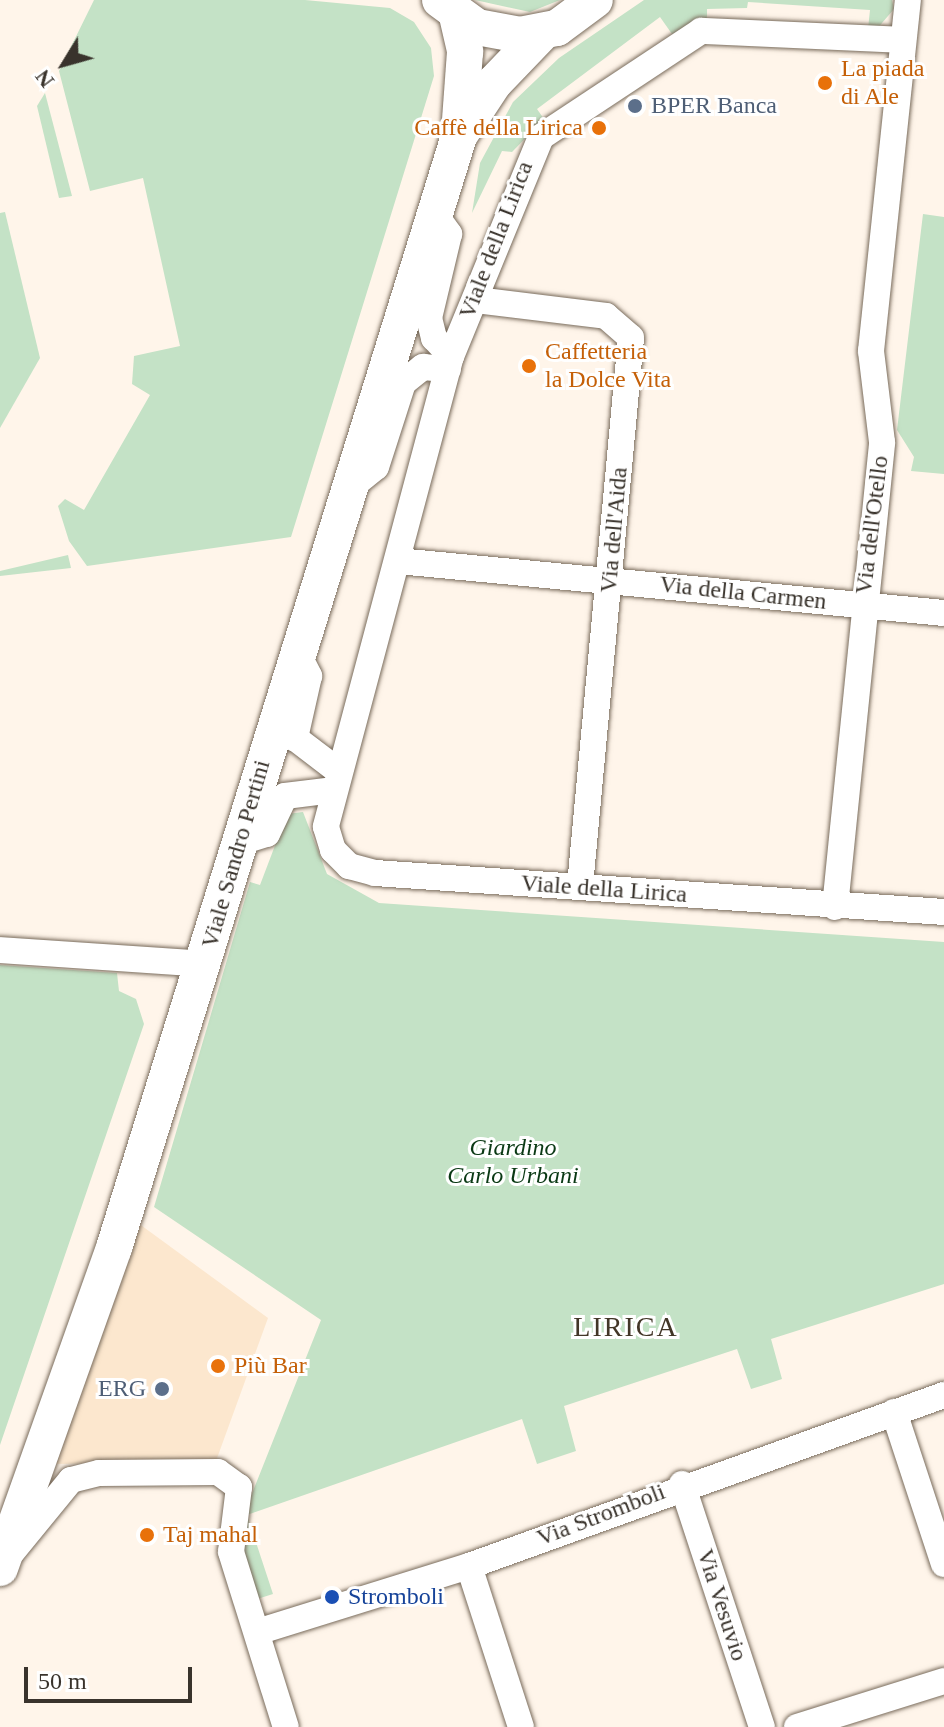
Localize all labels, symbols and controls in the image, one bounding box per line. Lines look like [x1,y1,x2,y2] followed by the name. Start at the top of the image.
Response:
[24,24,104,104] north arrow
[841,55,924,111] place label: La piada di Ale
[30,65,59,93] text: N
[816,74,834,92] marker: La piada di Ale
[651,92,777,120] place label: BPER Banca
[626,97,644,115] marker: BPER Banca
[414,114,583,142] place label: Caffè della Lirica
[590,119,608,137] marker: Caffè della Lirica
[453,157,539,323] street label: Viale della Lirica
[545,338,672,394] place label: Caffetteria la Dolce Vita
[520,357,538,375] marker: Caffetteria la Dolce Vita
[849,454,895,596] street label: Via dell'Otello
[594,466,634,594] street label: Via dell'Aida
[658,570,828,616] street label: Via della Carmen
[195,757,277,951] street label: Viale Sandro Pertini
[520,869,688,909] street label: Viale della Lirica
[447,1134,579,1190] park label: Giardino Carlo Urbani
[573,1310,679,1344] district label: LIRICA
[234,1352,307,1380] place label: Più Bar
[209,1357,227,1375] marker: Più Bar
[98,1375,146,1403] place label: ERG
[153,1380,171,1398] marker: ERG
[533,1477,669,1553] street label: Via Stromboli
[163,1521,258,1549] place label: Taj mahal
[138,1526,156,1544] marker: Taj mahal
[690,1545,754,1665] street label: Via Vesuvio
[348,1583,444,1611] place label: Stromboli
[323,1588,341,1606] marker: Stromboli
[28,1651,196,1701] scale bar
[38,1668,87,1694] text: 50 m

